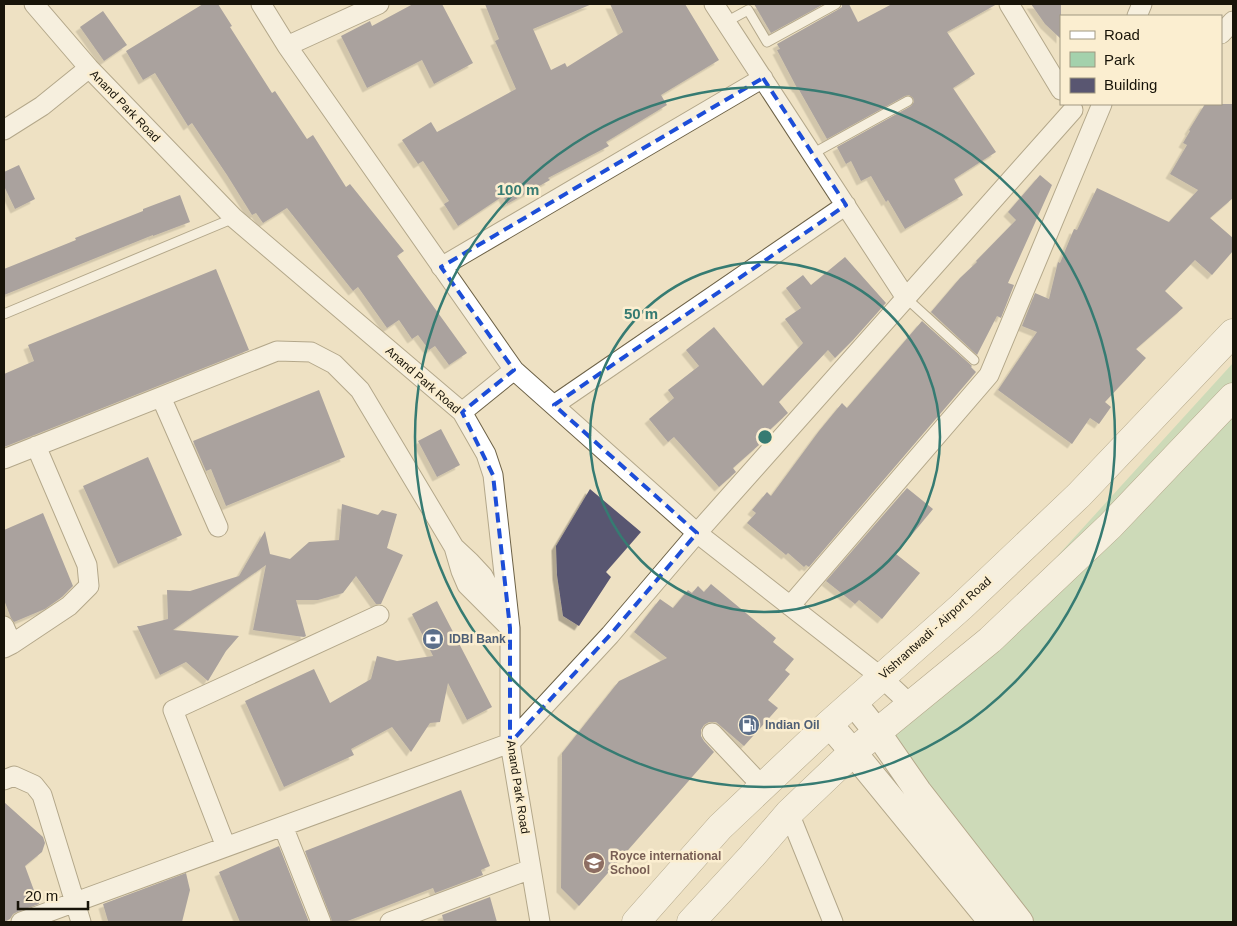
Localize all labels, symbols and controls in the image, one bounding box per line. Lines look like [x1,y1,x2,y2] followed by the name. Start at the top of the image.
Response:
[1060,15,1222,105] legend
[1104,26,1140,43] text: Road
[1104,51,1135,68] text: Park
[87,67,163,145] street label: Anand Park Road
[1104,76,1157,93] text: Building
[497,181,539,198] text: 100 m
[624,305,658,322] text: 50 m
[383,344,463,416] street label: Anand Park Road
[756,428,774,446] centre of rings
[876,574,994,682] street label: Vishrantwadi - Airport Road
[421,627,445,651] bank icon: IDBI Bank
[449,632,506,646] place label: IDBI Bank
[737,713,761,737] fuel station icon: Indian Oil
[765,718,820,732] place label: Indian Oil
[504,739,532,835] street label: Anand Park Road
[610,849,721,877] place label: Royce international School
[582,851,606,875] school or university icon: Royce international School
[18,878,88,910] scale bar
[25,887,58,904] text: 20 m

